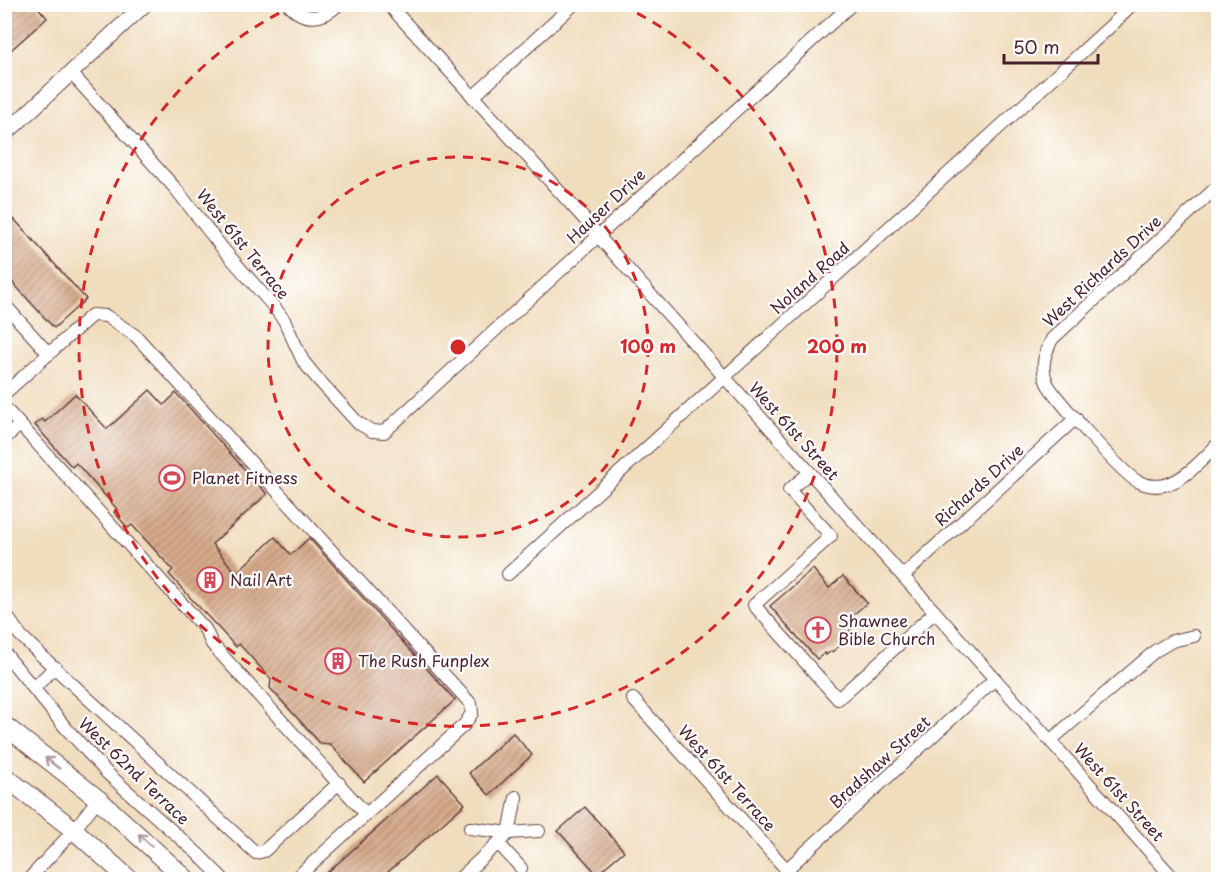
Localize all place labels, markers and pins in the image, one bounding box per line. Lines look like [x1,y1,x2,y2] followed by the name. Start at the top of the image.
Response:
[448,337,468,357] centre of rings
[157,463,187,493] sports icon: Planet Fitness
[192,465,298,489] place label: Planet Fitness
[195,565,225,595] building icon: Nail Art
[230,567,292,591] place label: Nail Art
[838,608,935,650] place label: Shawnee Bible Church
[803,615,833,645] church icon: Shawnee Bible Church
[323,646,353,676] building icon: The Rush Funplex
[358,648,490,672] place label: The Rush Funplex

